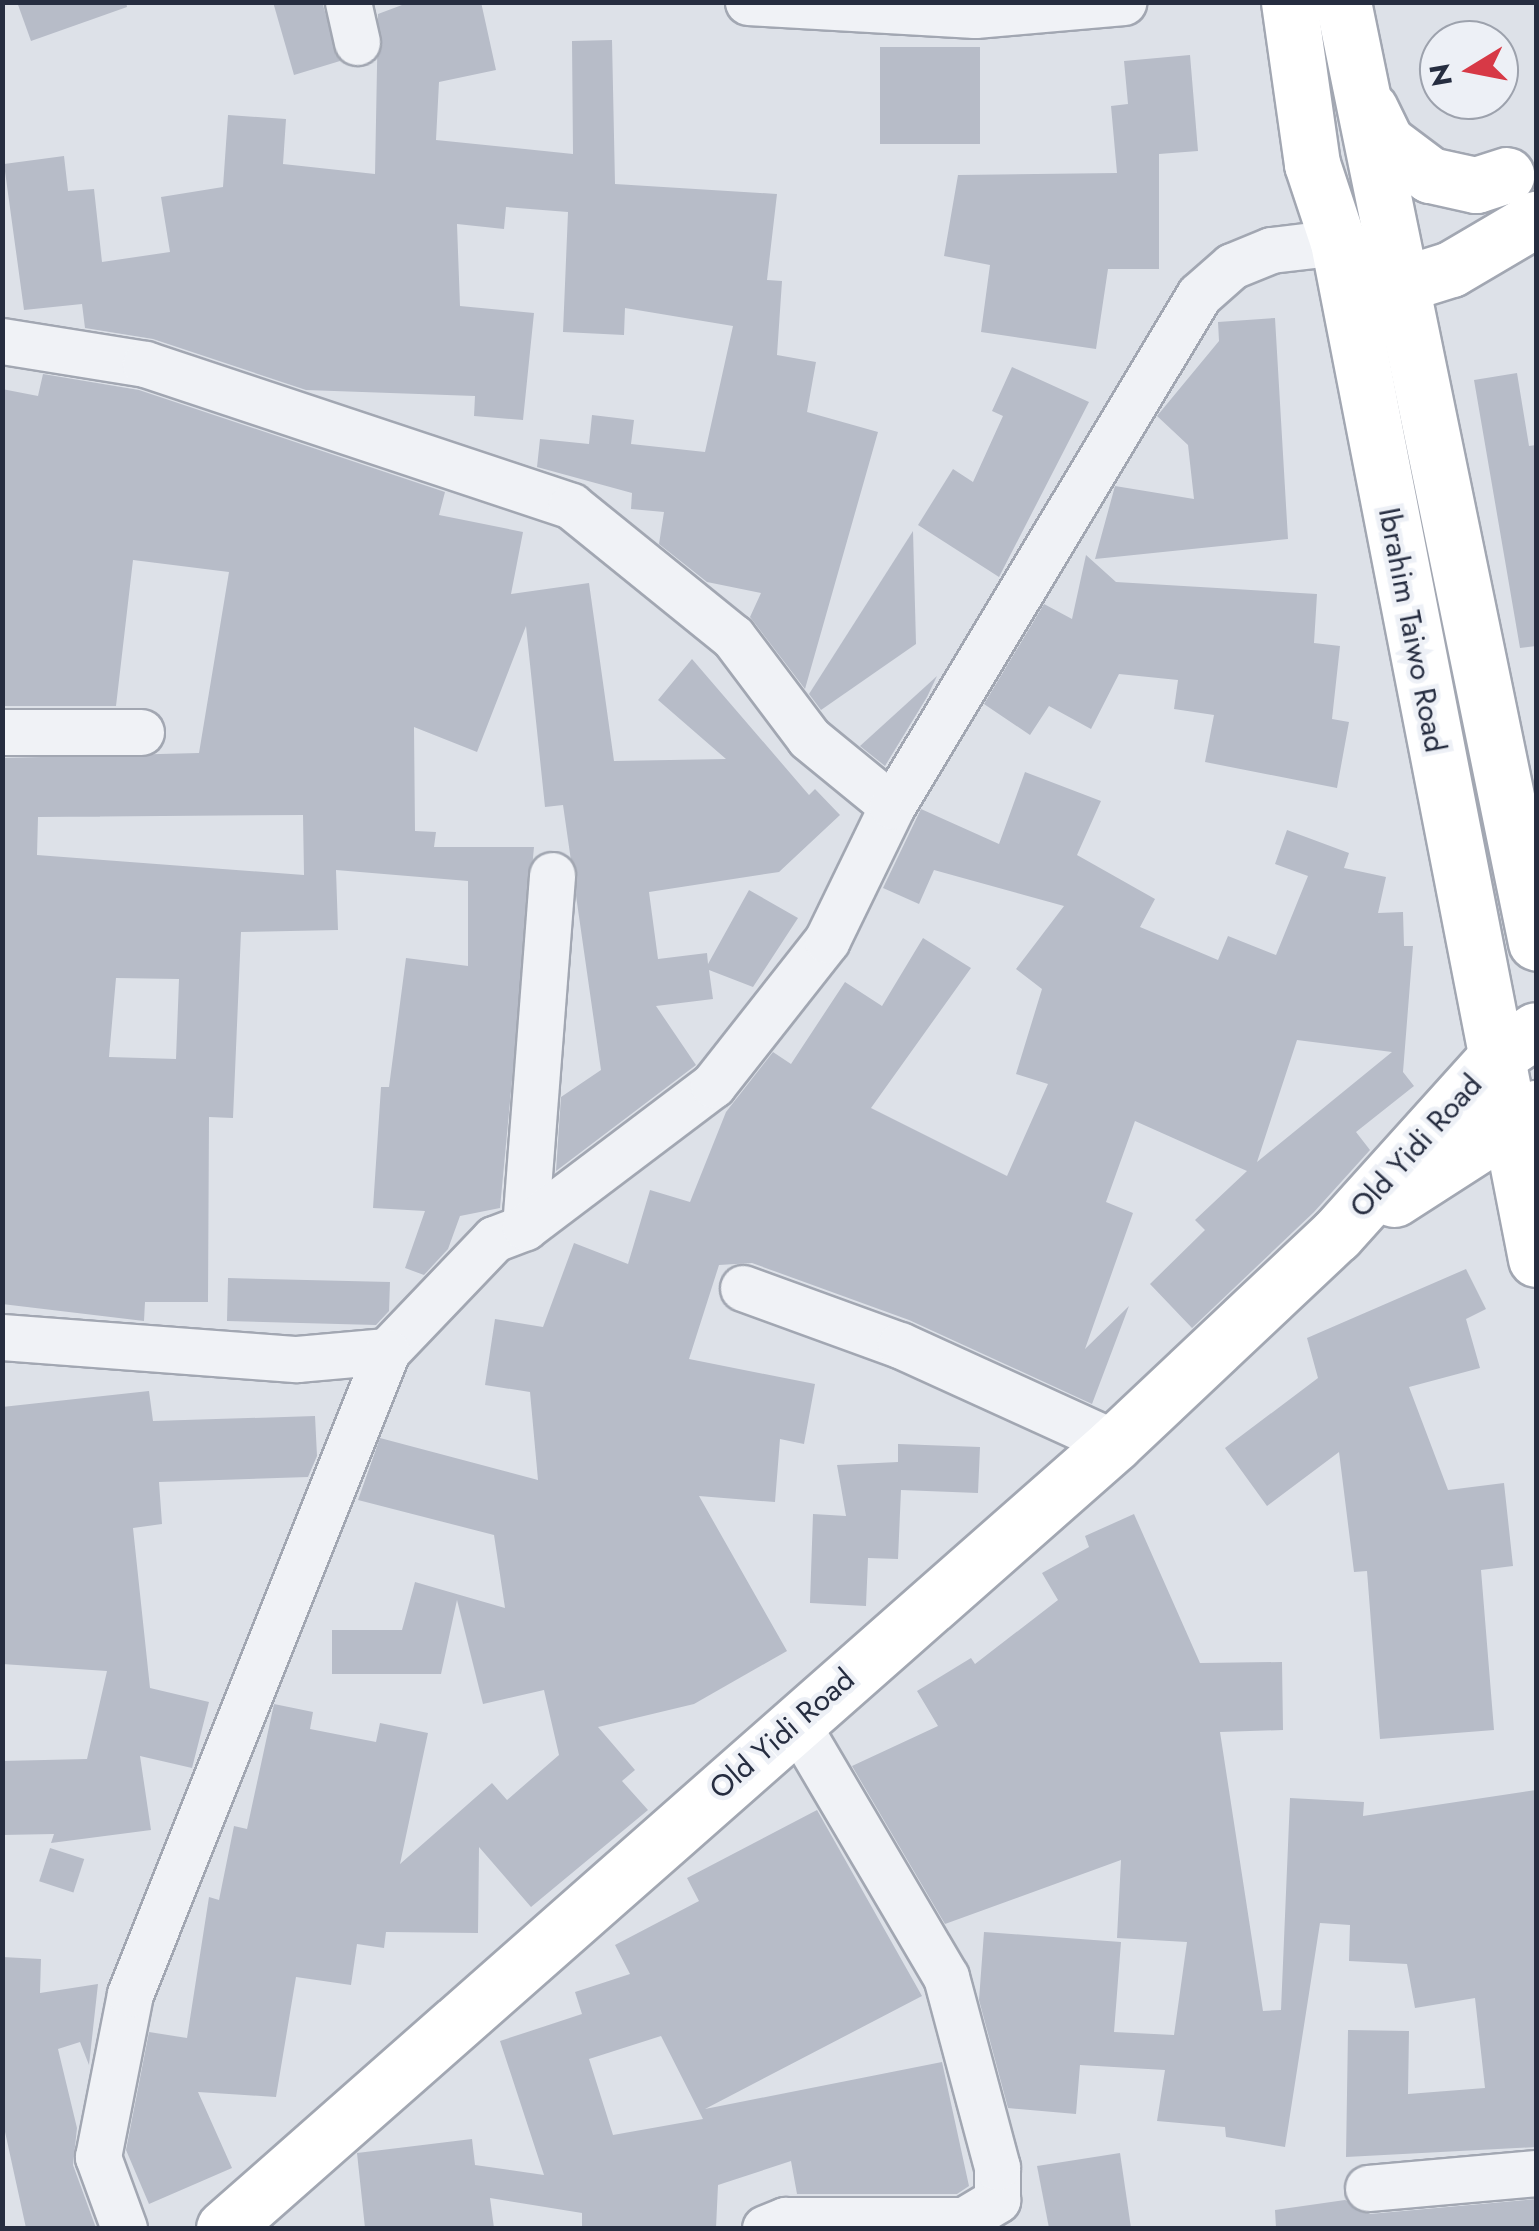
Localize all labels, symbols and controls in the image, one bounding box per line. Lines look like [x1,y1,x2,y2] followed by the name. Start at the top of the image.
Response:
[1419,20,1519,120] north arrow
[1419,60,1463,89] text: N
[1371,505,1453,755] street label: Ibrahim Taiwo Road
[1342,1067,1490,1225] street label: Old Yidi Road
[702,1661,862,1807] street label: Old Yidi Road

